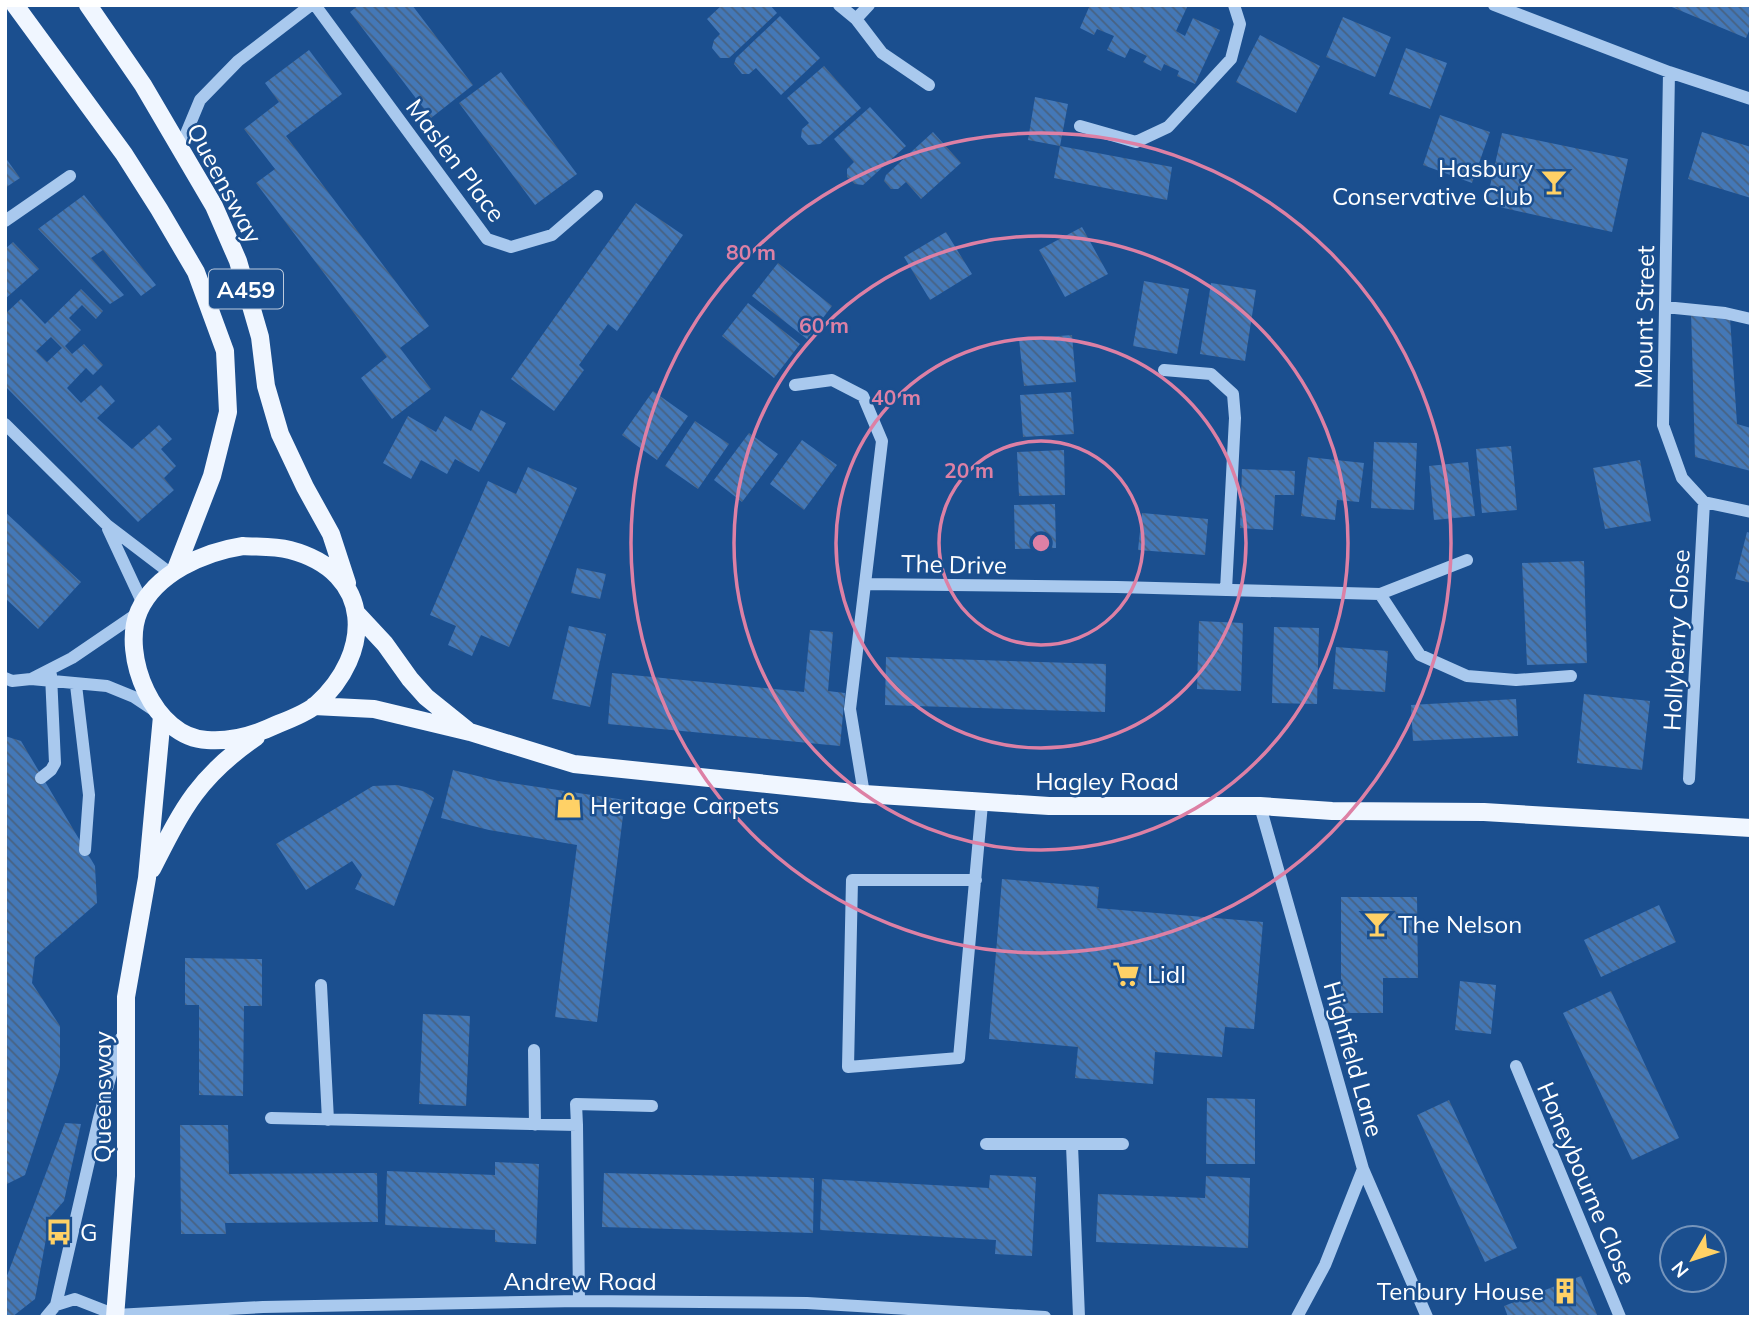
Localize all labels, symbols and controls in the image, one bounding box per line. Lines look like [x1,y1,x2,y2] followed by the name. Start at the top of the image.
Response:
[400,92,512,228] street label: Maslen Place
[181,118,269,248] street label: Queensway
[1332,153,1533,211] place label: Hasbury Conservative Club
[1539,167,1569,197] bar icon: Hasbury Conservative Club
[726,239,776,265] text: 80 m
[1628,245,1660,389] street label: Mount Street
[209,270,283,308] road number: A459
[799,312,849,338] text: 60 m
[871,384,921,410] text: 40 m
[944,457,994,483] text: 20 m
[1029,531,1053,555] centre of rings
[901,548,1007,580] street label: The Drive
[1656,549,1696,731] street label: Hollyberry Close
[1035,766,1179,796] street label: Hagley Road
[554,790,584,820] shop icon: Heritage Carpets
[590,790,779,820] place label: Heritage Carpets
[1362,909,1392,939] bar icon: The Nelson
[1398,909,1522,939] place label: The Nelson
[1111,959,1141,989] supermarket icon: Lidl
[1147,959,1186,989] place label: Lidl
[1317,978,1391,1140] street label: Highfield Lane
[87,1031,117,1163] street label: Queensway
[1531,1077,1643,1289] street label: Honeybourne Close
[44,1217,74,1247] bus stop icon: G
[80,1217,98,1247] place label: G
[1658,1224,1728,1294] north arrow
[1666,1257,1694,1283] text: N
[503,1266,657,1296] street label: Andrew Road
[1377,1276,1544,1306] place label: Tenbury House
[1550,1276,1580,1306] building icon: Tenbury House

